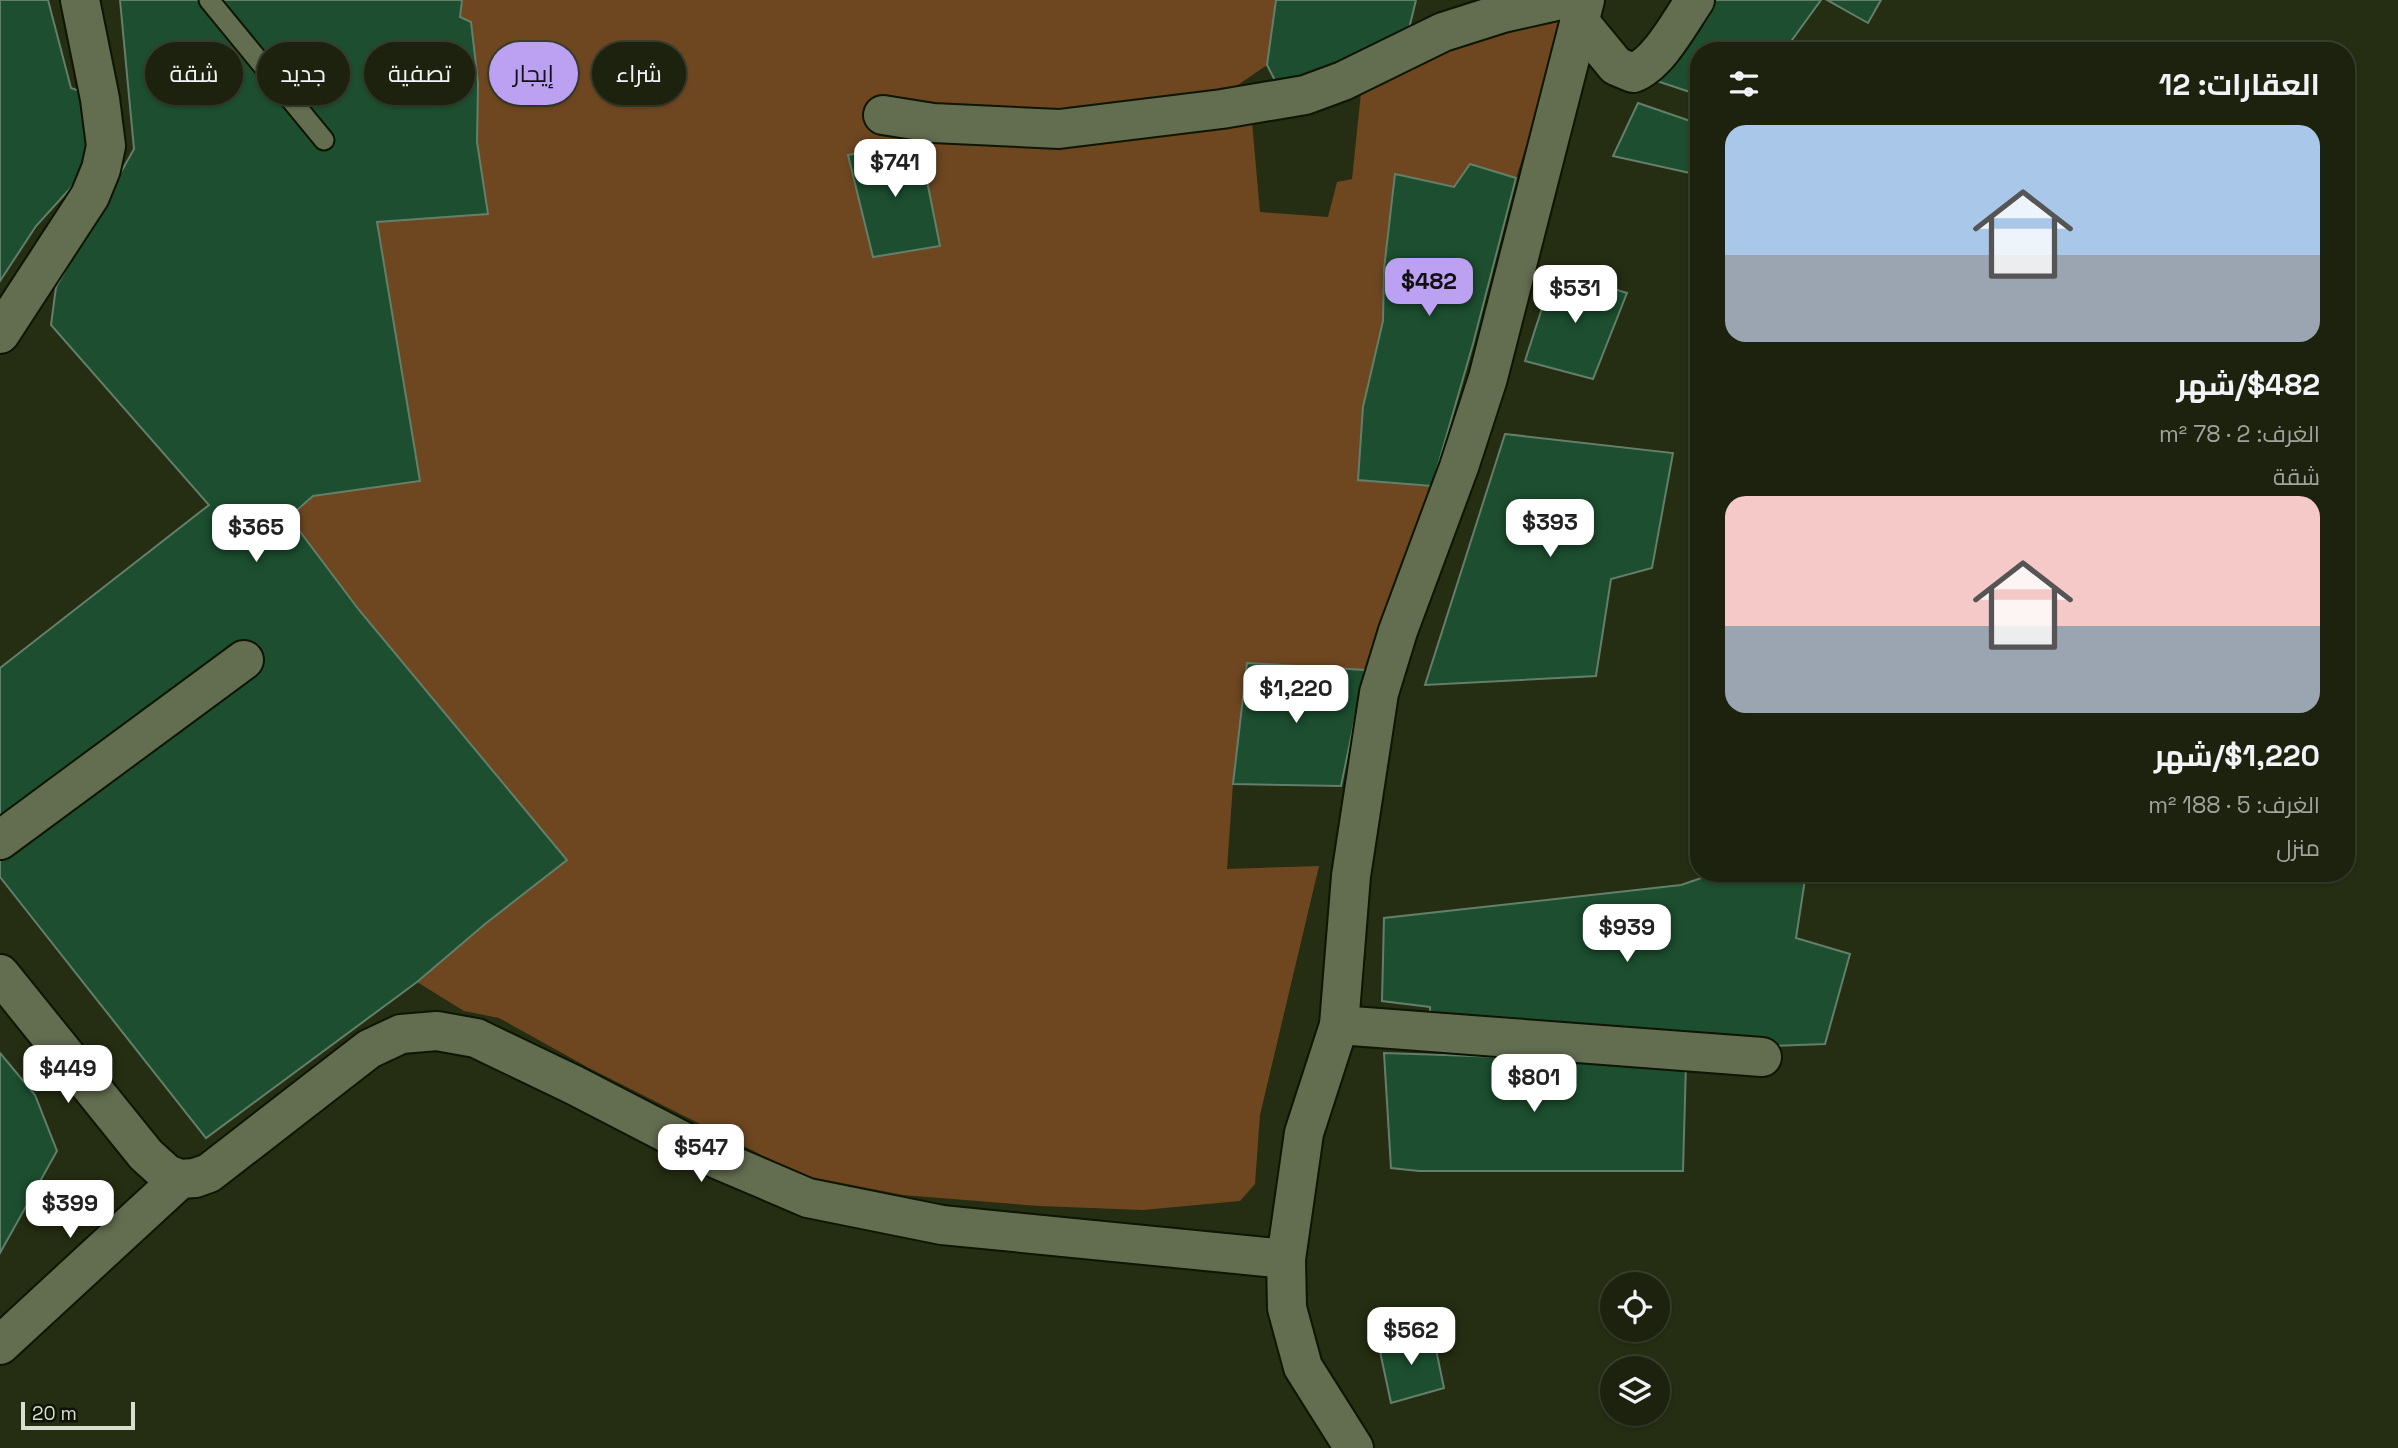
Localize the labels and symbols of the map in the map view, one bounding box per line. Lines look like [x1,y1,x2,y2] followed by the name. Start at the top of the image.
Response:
[854,140,936,199] pin: $741
[1388,258,1470,318] pin: $482
[1534,266,1616,325] pin: $531
[1509,500,1591,559] pin: $393
[215,504,297,564] pin: $365
[1239,666,1353,725] pin: $1,220
[1586,904,1668,964] pin: $939
[27,1046,109,1105] pin: $449
[1493,1054,1575,1114] pin: $801
[660,1124,742,1184] pin: $547
[29,1180,111,1240] pin: $399
[1370,1308,1452,1367] pin: $562
[21,1399,135,1431] scale bar

